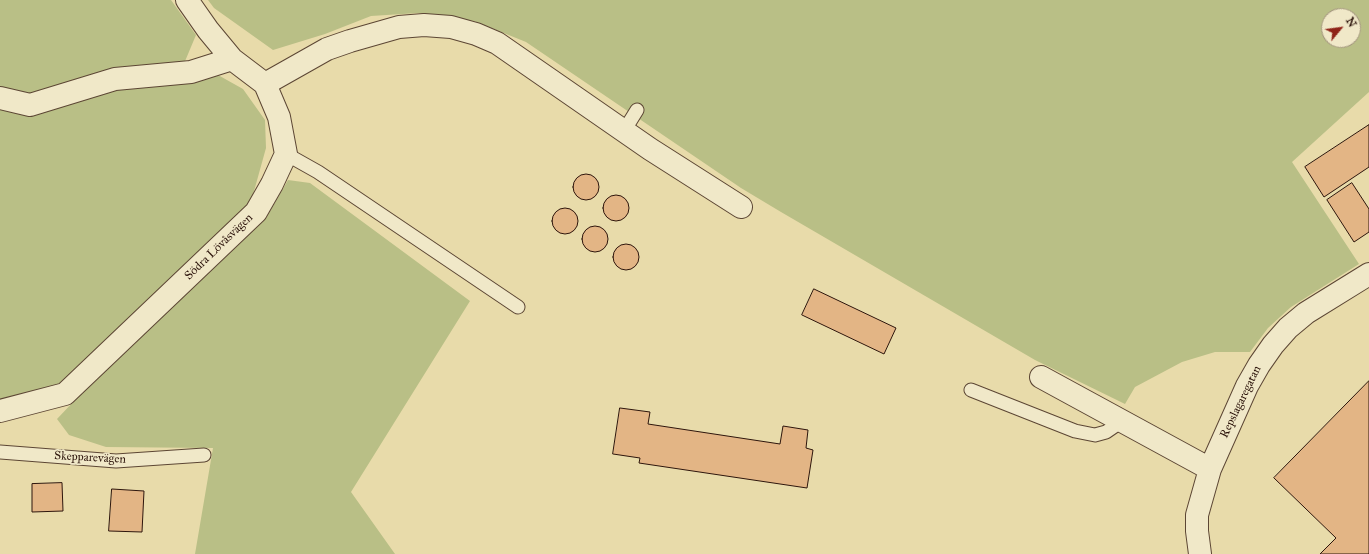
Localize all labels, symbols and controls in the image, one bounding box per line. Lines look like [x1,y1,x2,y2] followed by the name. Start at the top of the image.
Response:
[1321,8,1361,48] north arrow
[1343,15,1359,30] text: N
[182,211,256,283] street label: Södra Lövåsvägen
[1217,364,1265,440] street label: Repslagaregatan
[54,449,126,467] street label: Skepparevägen

